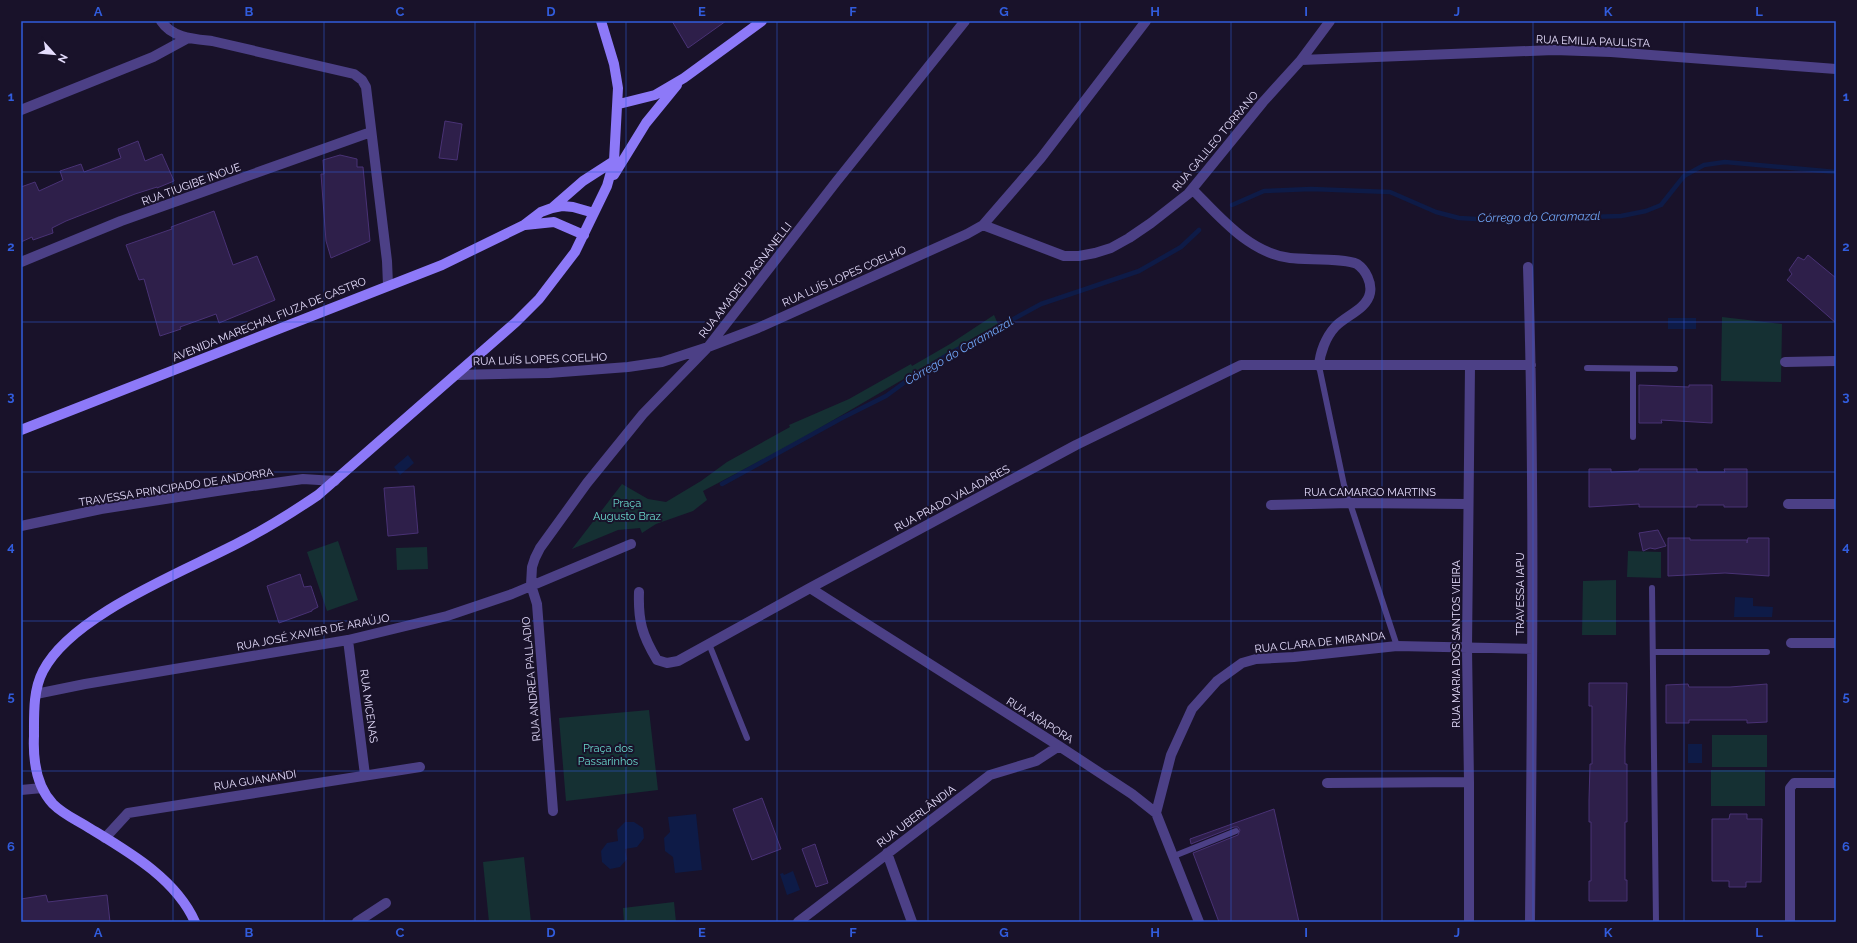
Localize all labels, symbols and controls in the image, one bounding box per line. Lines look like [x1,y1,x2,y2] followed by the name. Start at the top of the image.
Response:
[94,4,103,19] text: A
[245,4,254,19] text: B
[396,4,405,19] text: C
[546,4,556,19] text: D
[698,4,706,19] text: E
[849,4,857,19] text: F
[999,4,1009,19] text: G
[1150,4,1160,19] text: H
[1304,4,1308,19] text: I
[1454,4,1460,19] text: J
[1604,4,1613,19] text: K
[1755,4,1763,19] text: L
[1536,33,1651,50] street label: RUA EMILIA PAULISTA
[34,34,74,74] north arrow
[55,52,70,65] text: N
[8,89,15,104] text: 1
[1170,89,1261,194] street label: RUA GALILEO TORRANO
[1843,89,1850,104] text: 1
[140,160,243,208] street label: RUA TIUGIBE INOUE
[1477,209,1601,225] water label: Córrego do Caramazal
[696,220,795,341] street label: RUA AMADEU PAGNANELLI
[7,239,15,254] text: 2
[1842,239,1850,254] text: 2
[780,242,908,310] street label: RUA LUÍS LOPES COELHO
[170,275,368,364] street label: AVENIDA MARECHAL FIUZA DE CASTRO
[902,314,1016,388] water label: Córrego do Caramazal
[473,350,607,368] street label: RUA LUÍS LOPES COELHO
[7,389,15,404] text: 3
[1842,389,1850,404] text: 3
[892,462,1012,534] street label: RUA PRADO VALADARES
[78,466,275,509] street label: TRAVESSA PRINCIPADO DE ANDORRA
[1304,486,1436,499] street label: RUA CAMARGO MARTINS
[593,497,662,523] park label: Praça Augusto Braz
[7,539,15,554] text: 4
[1842,539,1850,554] text: 4
[1514,552,1527,636] street label: TRAVESSA IAPU
[1450,559,1463,728] street label: RUA MARIA DOS SANTOS VIEIRA
[235,610,391,654] street label: RUA JOSÉ XAVIER DE ARAÚJO
[520,616,543,742] street label: RUA ANDREA PALLADIO
[1254,629,1387,656] street label: RUA CLARA DE MIRANDA
[357,668,380,744] street label: RUA MICENAS
[7,689,15,704] text: 5
[1842,689,1850,704] text: 5
[1004,695,1076,746] street label: RUA ARAPORA
[578,742,638,768] park label: Praça dos Passarinhos
[213,768,297,793] street label: RUA GUANANDI
[874,782,959,850] street label: RUA UBERLÂNDIA
[7,839,15,854] text: 6
[1842,839,1850,854] text: 6
[94,925,103,940] text: A
[245,925,254,940] text: B
[396,925,405,940] text: C
[546,925,556,940] text: D
[698,925,706,940] text: E
[849,925,857,940] text: F
[999,925,1009,940] text: G
[1150,925,1160,940] text: H
[1304,925,1308,940] text: I
[1454,925,1460,940] text: J
[1604,925,1613,940] text: K
[1755,925,1763,940] text: L

